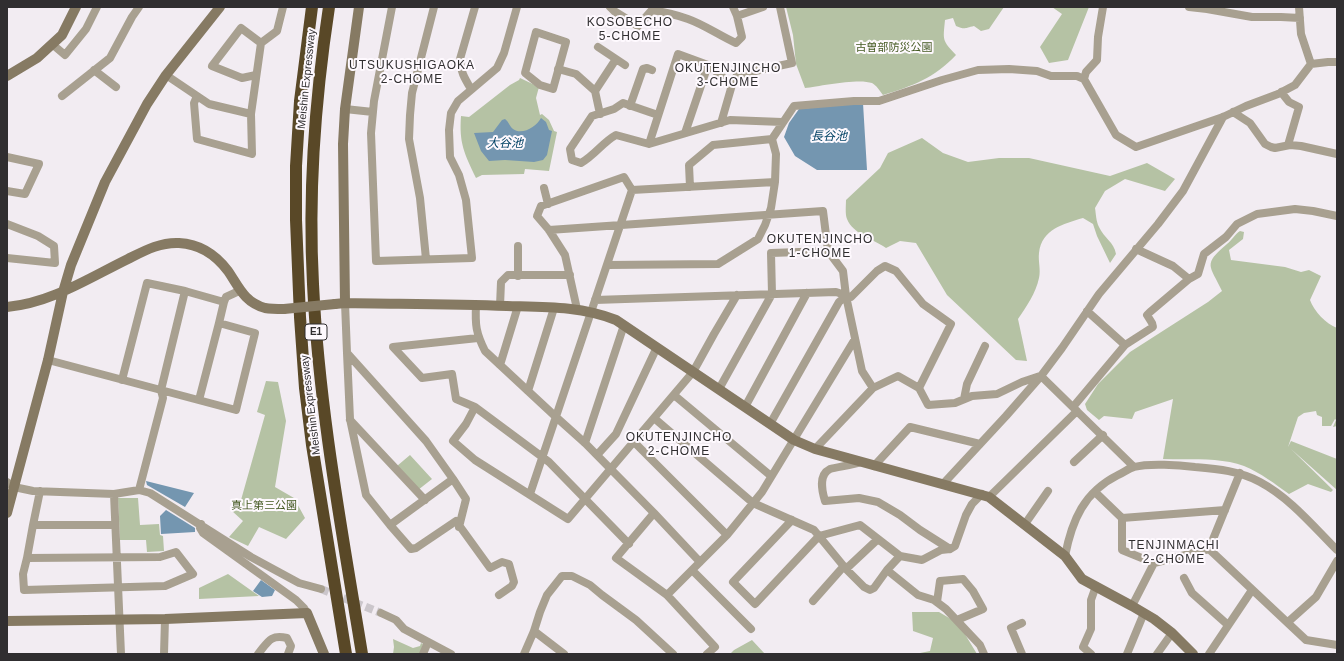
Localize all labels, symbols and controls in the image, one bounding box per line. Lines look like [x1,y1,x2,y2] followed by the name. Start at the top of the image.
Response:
[587,16,673,44] district label: KOSOBECHO 5-CHOME
[295,28,319,130] street label: Meishin Expressway
[856,41,932,55] park label: 古曽部防災公園
[349,59,475,87] district label: UTSUKUSHIGAOKA 2-CHOME
[675,62,781,90] district label: OKUTENJINCHO 3-CHOME
[811,130,847,144] water label: 長谷池
[487,137,523,151] water label: 大谷池
[767,233,873,261] district label: OKUTENJINCHO 1-CHOME
[305,324,327,340] road number: E1
[298,354,324,456] street label: Meishin Expressway
[626,431,732,459] district label: OKUTENJINCHO 2-CHOME
[231,499,297,513] park label: 真上第三公園
[1128,539,1220,567] district label: TENJINMACHI 2-CHOME

